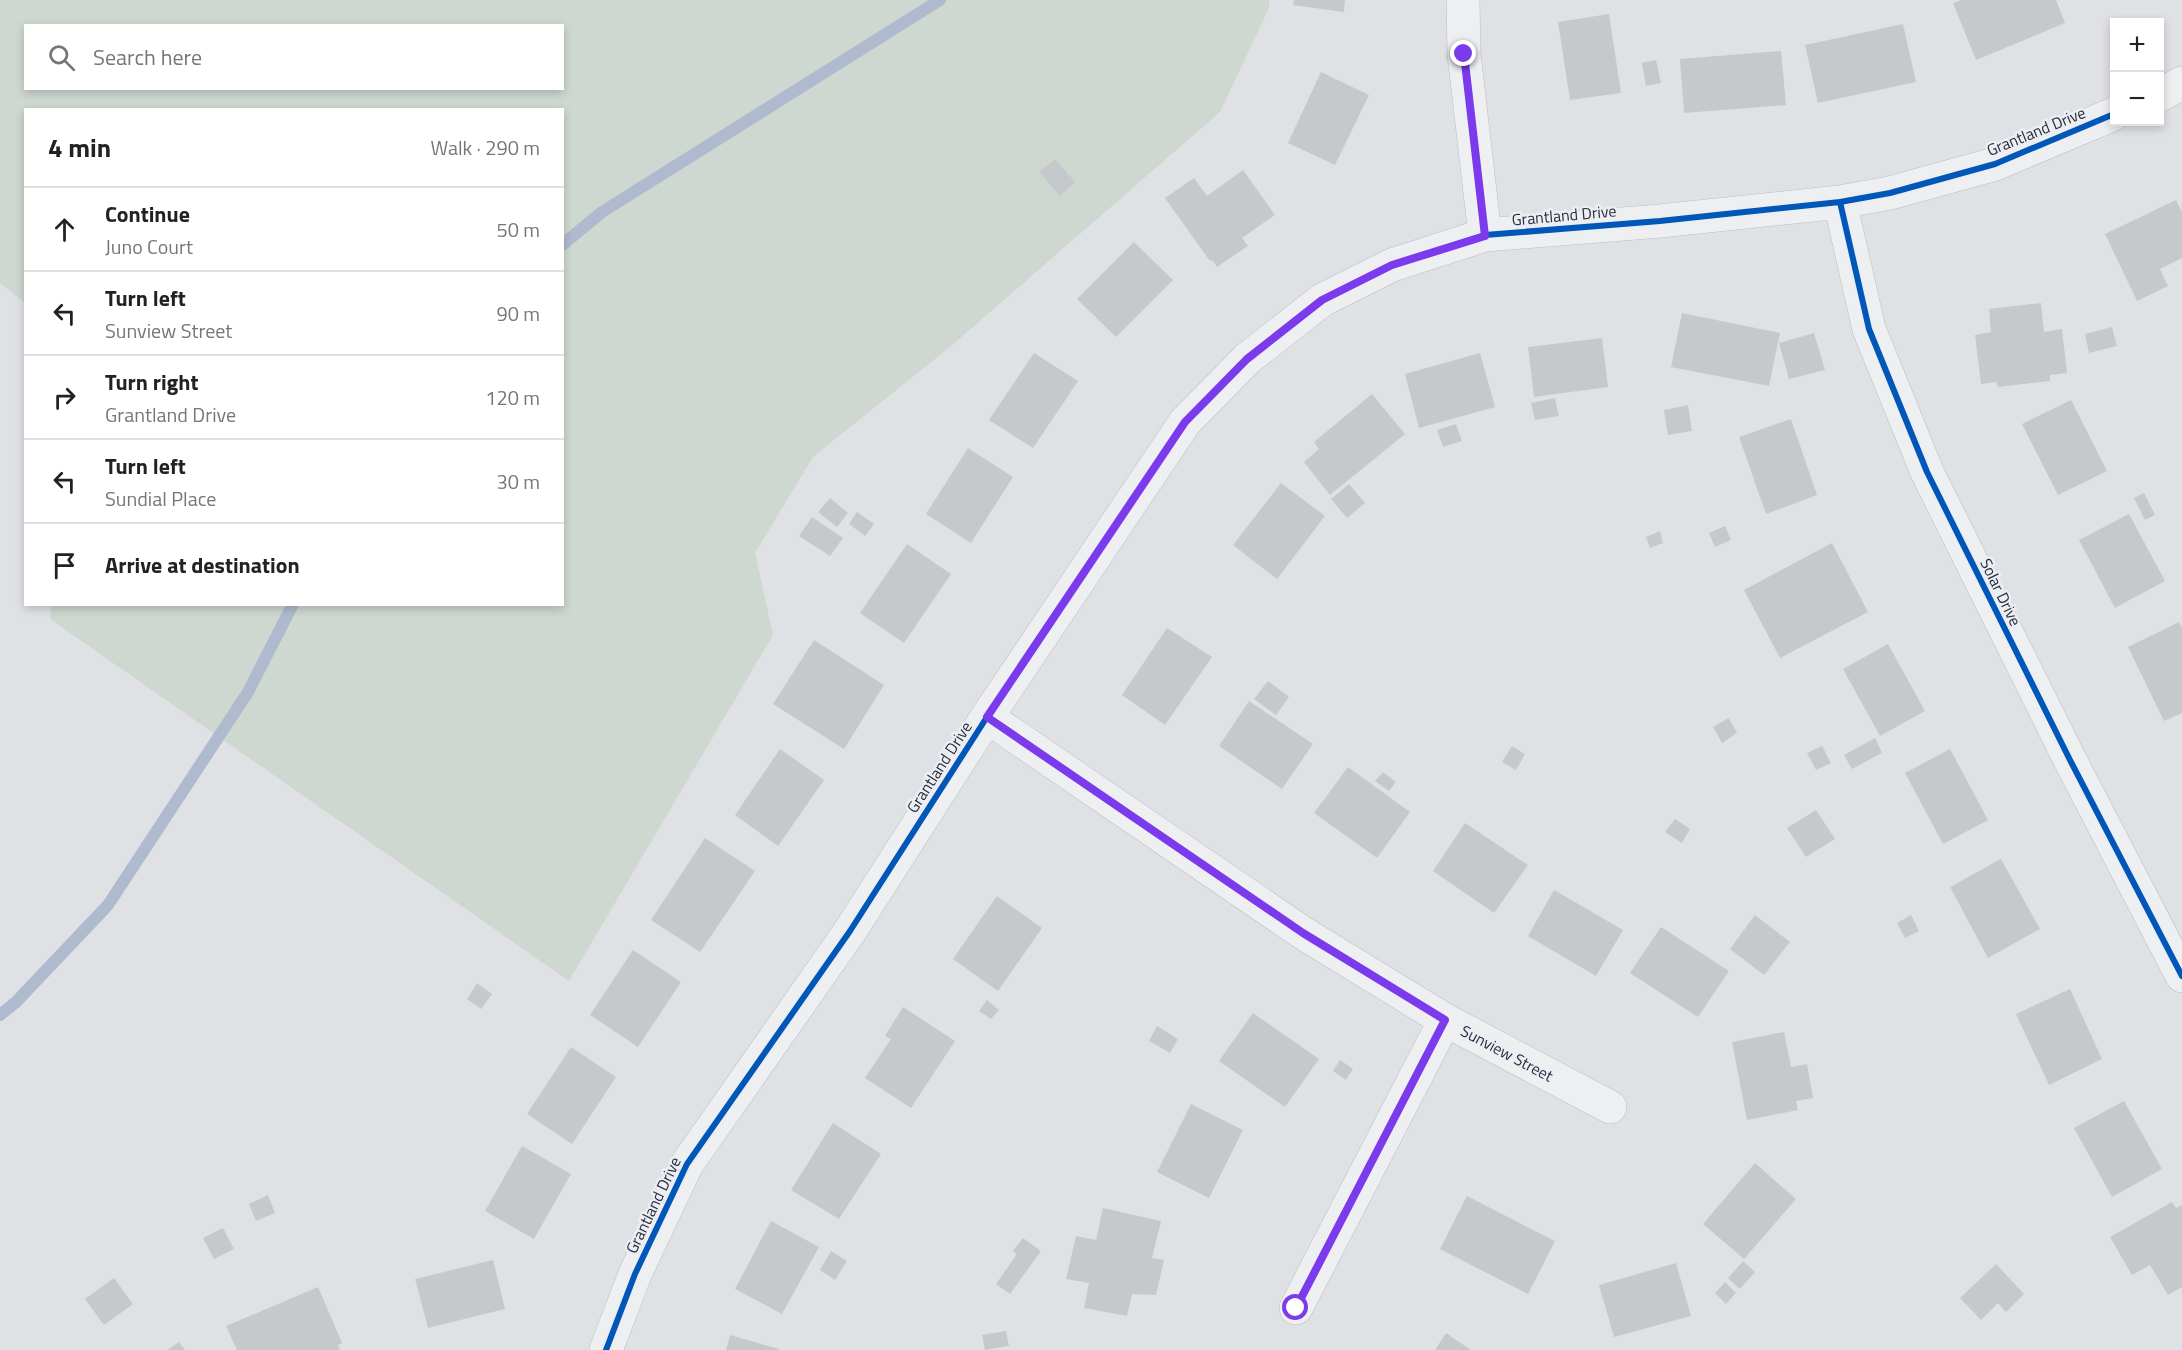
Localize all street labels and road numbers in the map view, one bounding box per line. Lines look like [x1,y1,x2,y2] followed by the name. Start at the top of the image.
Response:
[1983,100,2089,162] street label: Grantland Drive
[1511,198,1617,232] street label: Grantland Drive
[1974,554,2028,630] street label: Solar Drive
[900,716,978,818] street label: Grantland Drive
[1456,1018,1558,1088] street label: Sunview Street
[619,1153,687,1257] street label: Grantland Drive

